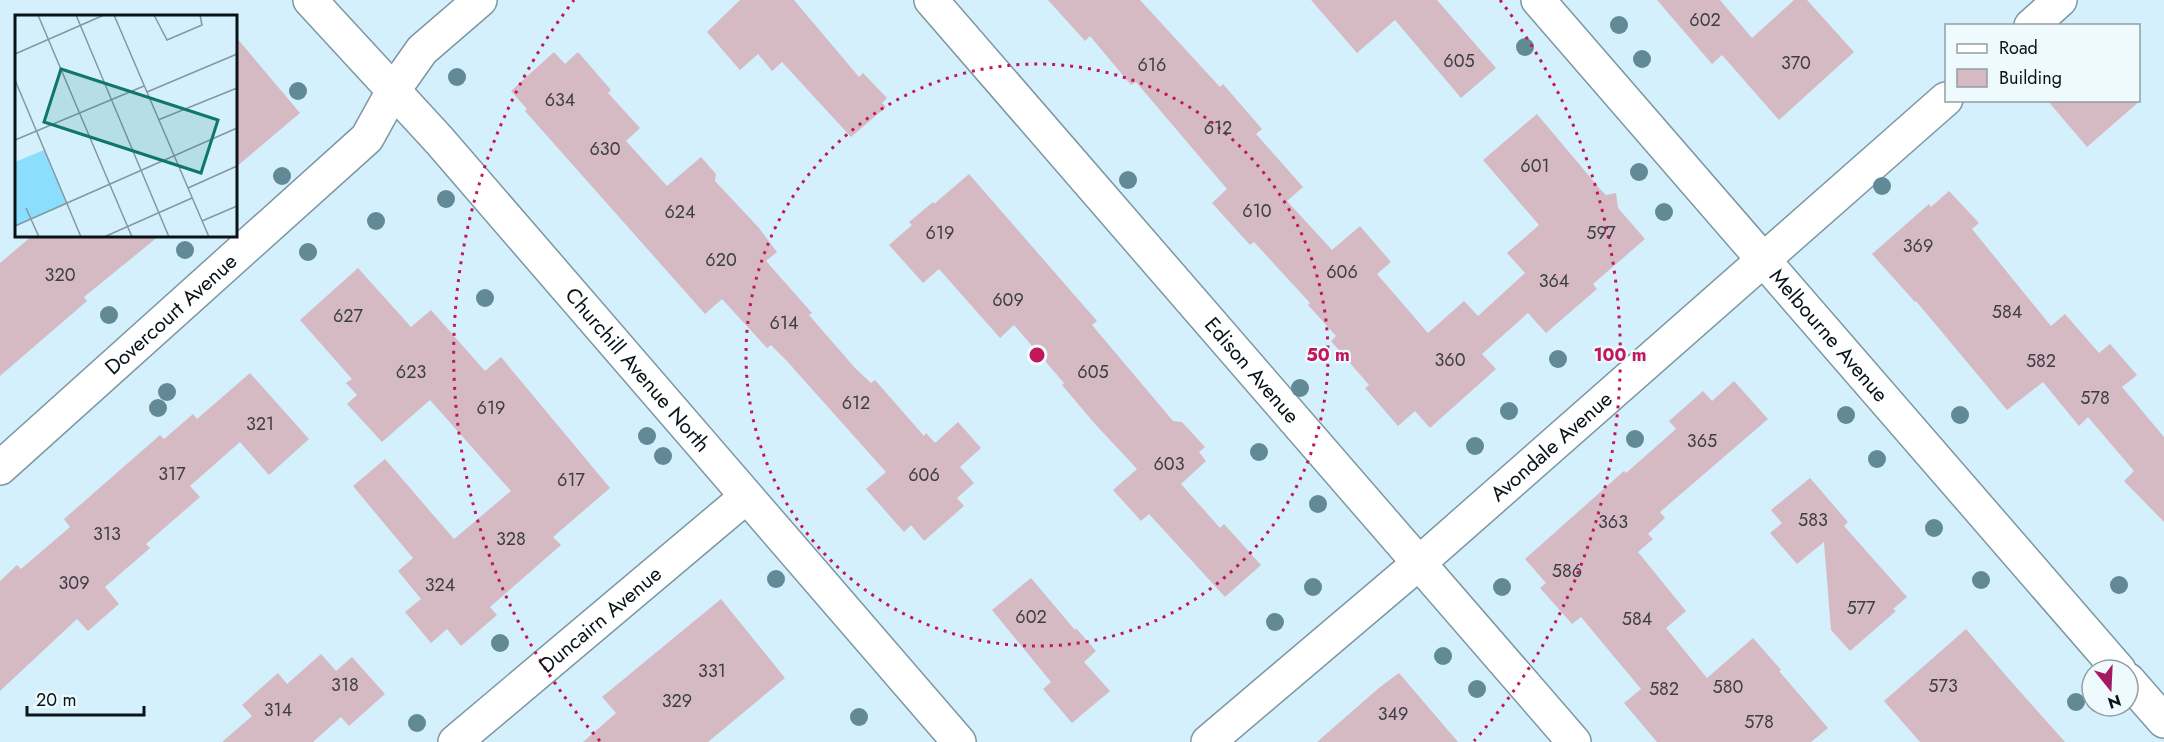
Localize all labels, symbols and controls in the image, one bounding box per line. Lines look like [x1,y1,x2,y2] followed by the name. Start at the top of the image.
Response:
[1689,7,1721,33] house number: 602
[15,15,237,237] inset map
[1945,24,2140,102] legend
[1999,35,2038,61] text: Road
[1443,48,1475,74] house number: 605
[1781,50,1811,76] house number: 370
[1138,52,1166,78] house number: 616
[1999,65,2062,91] text: Building
[545,87,575,113] house number: 634
[1204,115,1232,141] house number: 612
[590,136,621,162] house number: 630
[1520,153,1550,179] house number: 601
[1242,198,1272,224] house number: 610
[664,199,696,225] house number: 624
[926,220,954,246] house number: 619
[1586,220,1616,246] house number: 597
[1903,233,1933,259] house number: 369
[98,247,244,382] street label: Dovercourt Avenue
[705,247,737,273] house number: 620
[1326,259,1358,285] house number: 606
[45,262,76,288] house number: 320
[1763,262,1895,409] street label: Melbourne Avenue
[1539,268,1569,294] house number: 364
[558,281,717,459] street label: Churchill Avenue North
[992,287,1024,313] house number: 609
[1992,299,2022,325] house number: 584
[333,303,364,329] house number: 627
[770,310,798,336] house number: 614
[1197,311,1306,430] street label: Edison Avenue
[1306,342,1350,368] text: 50 m
[1593,342,1647,368] text: 100 m
[1027,345,1047,365] centre of rings
[1435,347,1466,373] house number: 360
[2026,348,2056,374] house number: 582
[396,359,426,385] house number: 623
[1077,359,1109,385] house number: 605
[1484,384,1619,509] street label: Avondale Avenue
[2080,385,2110,411] house number: 578
[842,390,870,416] house number: 612
[477,395,505,421] house number: 619
[246,411,274,437] house number: 321
[1687,428,1717,454] house number: 365
[1154,451,1185,477] house number: 603
[158,461,186,487] house number: 317
[908,462,940,488] house number: 606
[557,467,586,493] house number: 617
[1798,507,1828,533] house number: 583
[1598,509,1628,535] house number: 363
[93,521,121,547] house number: 313
[496,526,526,552] house number: 328
[1552,558,1582,584] house number: 586
[533,559,668,680] street label: Duncairn Avenue
[59,570,90,596] house number: 309
[425,572,455,598] house number: 324
[1846,595,1876,621] house number: 577
[1015,604,1047,630] house number: 602
[1622,606,1652,632] house number: 584
[698,658,726,684] house number: 331
[2080,658,2140,718] north arrow
[331,672,359,698] house number: 318
[1928,673,1958,699] house number: 573
[1713,674,1744,700] house number: 580
[1649,676,1679,702] house number: 582
[27,679,144,717] scale bar
[36,687,76,713] text: 20 m
[662,688,692,714] house number: 329
[2105,689,2124,715] text: N
[264,697,292,723] house number: 314
[1378,701,1408,727] house number: 349
[1744,709,1774,735] house number: 578

